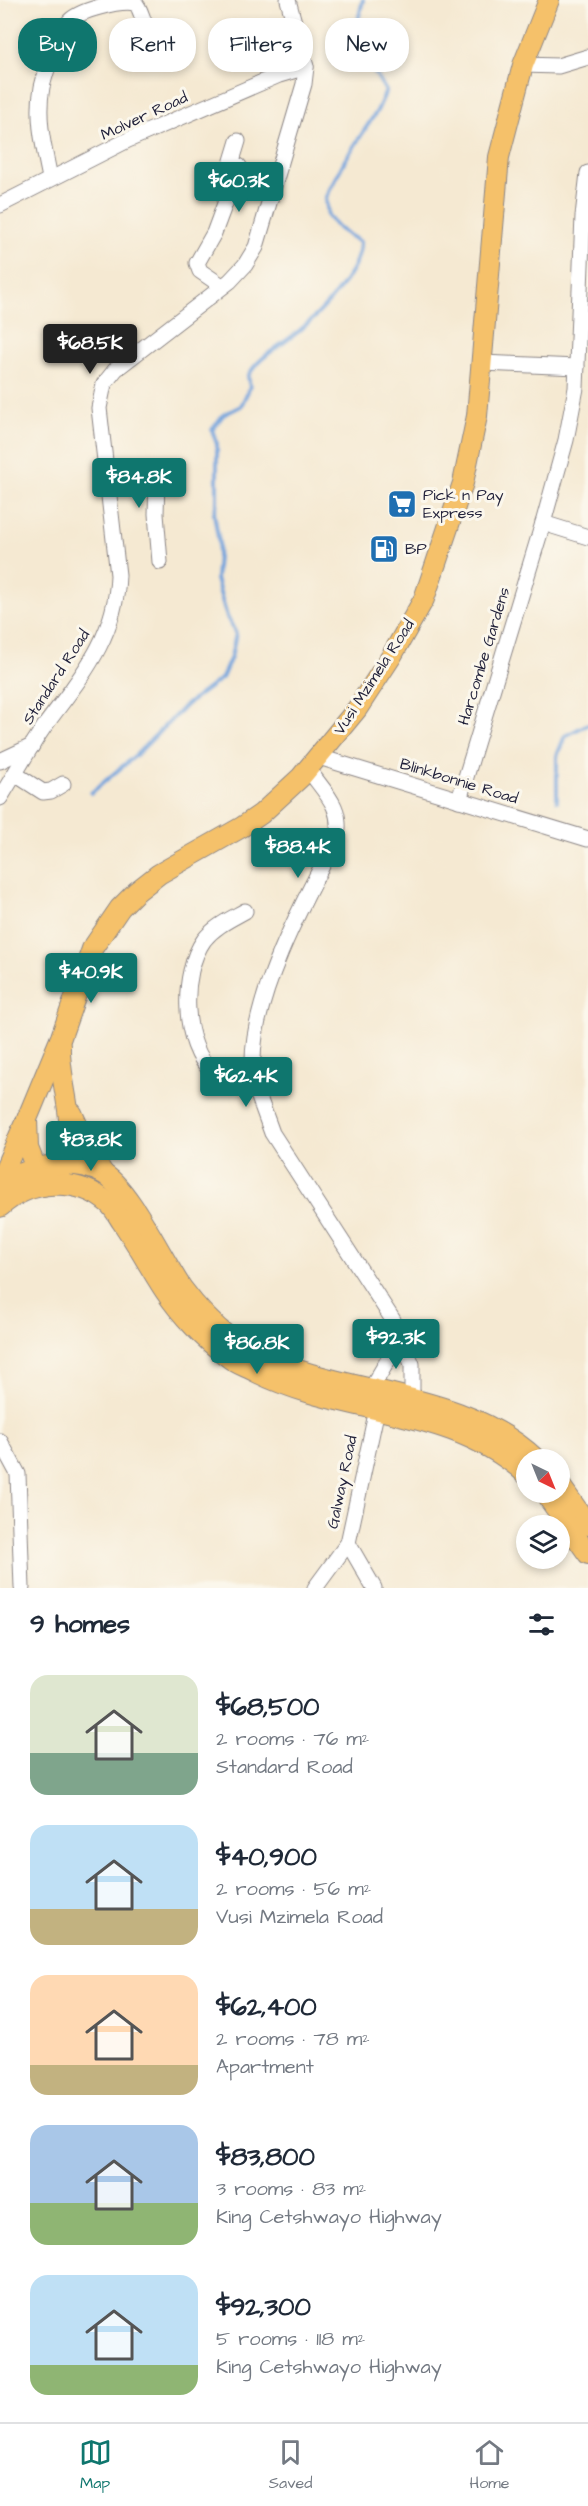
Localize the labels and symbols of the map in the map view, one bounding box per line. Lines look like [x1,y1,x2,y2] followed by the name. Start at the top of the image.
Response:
[97,86,191,146] street label: Molver Road
[190,162,288,213] pin: $60.3K
[41,324,139,375] pin: $68.5K
[90,458,188,509] pin: $84.8K
[423,484,504,524] place label: Pick n Pay Express
[386,488,418,520] supermarket icon: Pick n Pay Express
[368,533,400,565] fuel station icon: BP
[405,538,427,560] place label: BP
[453,584,515,728] street label: Harcombe Gardens
[328,615,420,739] street label: Vusi Mzimela Road
[17,625,95,729] street label: Standard Road
[397,753,521,809] street label: Blinkbonnie Road
[249,828,347,879] pin: $88.4K
[42,953,140,1004] pin: $40.9K
[197,1057,295,1108] pin: $62.4K
[42,1121,140,1172] pin: $83.8K
[347,1319,445,1370] pin: $92.3K
[208,1324,306,1375] pin: $86.8K
[321,1433,364,1531] street label: Galway Road
[516,1449,570,1503] north arrow

